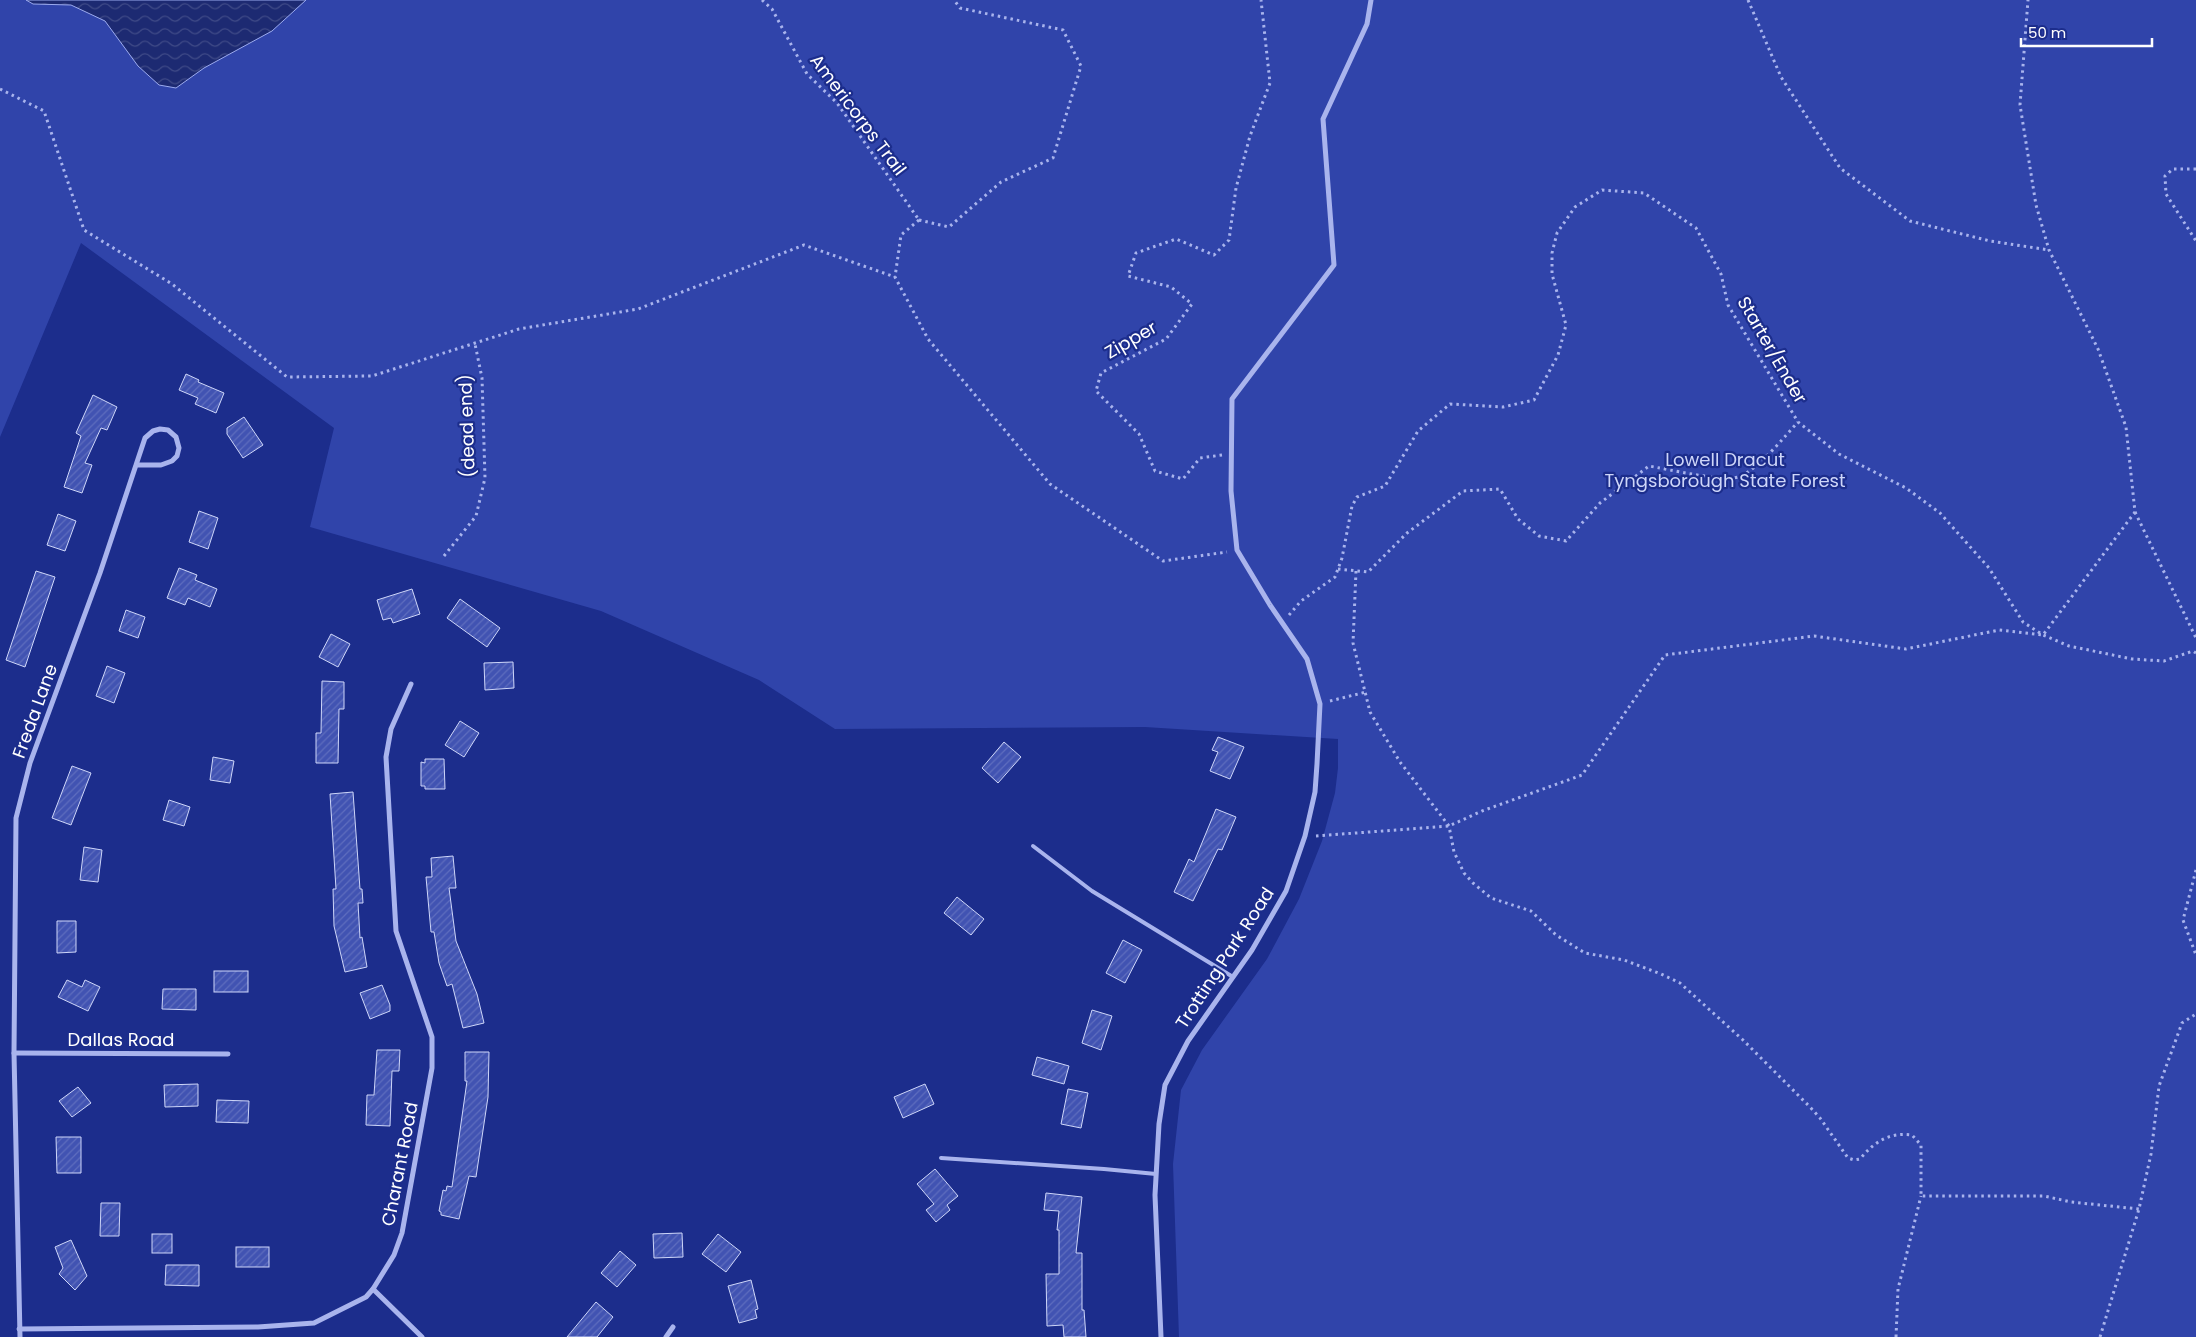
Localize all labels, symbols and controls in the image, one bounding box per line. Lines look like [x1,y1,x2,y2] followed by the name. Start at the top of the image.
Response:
[2021,15,2152,47] scale bar
[2028,22,2066,43] text: 50 m
[804,49,912,181] street label: Americorps Trail
[1732,292,1813,408] street label: Starter/Ender
[1100,315,1162,364] street label: Zipper
[452,374,481,478] street label: (dead end)
[1604,447,1846,493] park label: Lowell Dracut Tyngsborough State Forest
[6,660,63,761] street label: Freda Lane
[1169,882,1280,1033] street label: Trotting Park Road
[68,1027,174,1052] street label: Dallas Road
[375,1100,424,1228] street label: Charant Road

